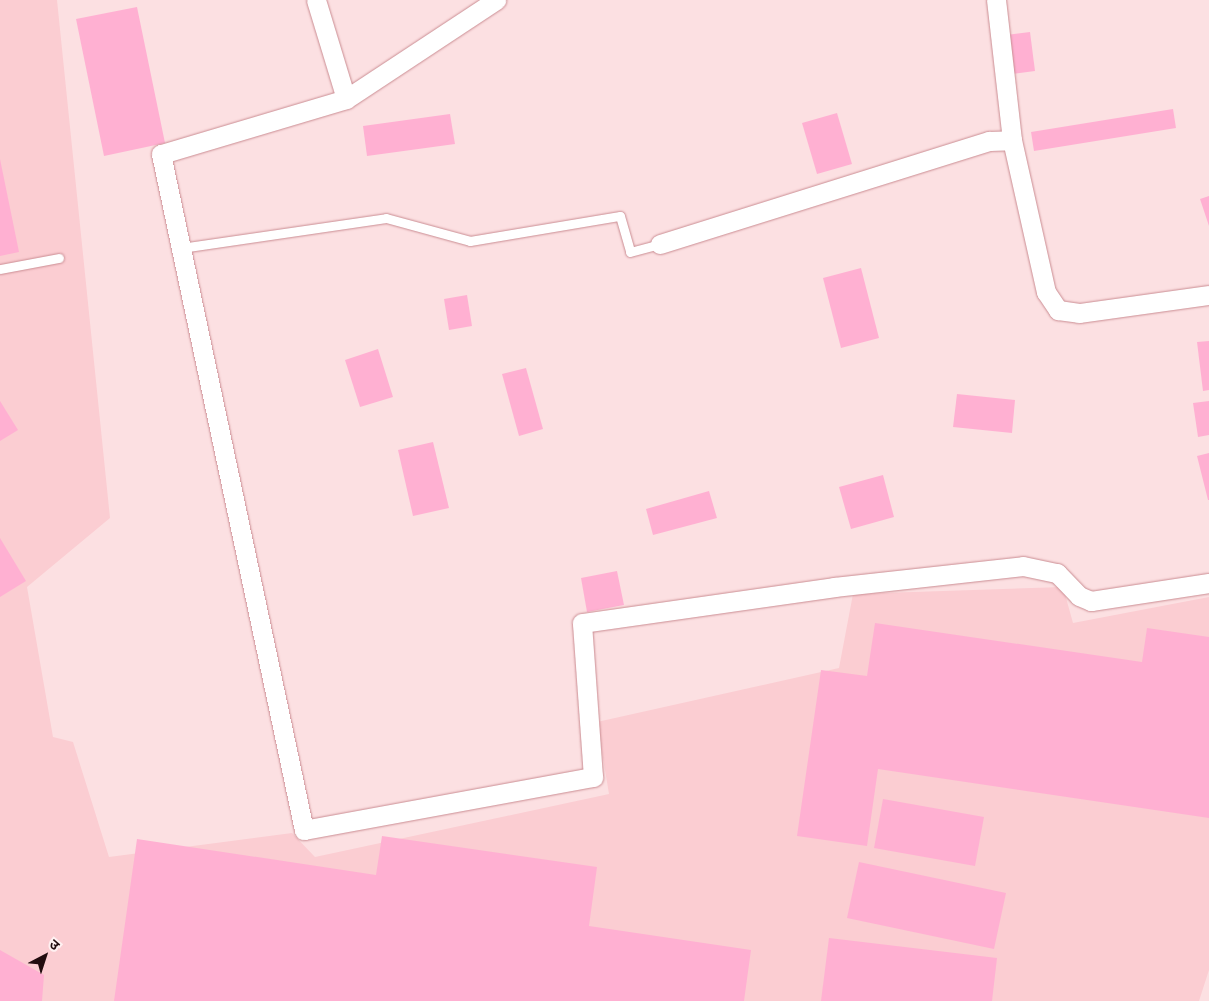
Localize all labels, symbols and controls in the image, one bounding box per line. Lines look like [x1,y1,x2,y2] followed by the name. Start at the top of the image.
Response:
[20,931,70,981] north arrow
[46,936,63,953] text: उ

